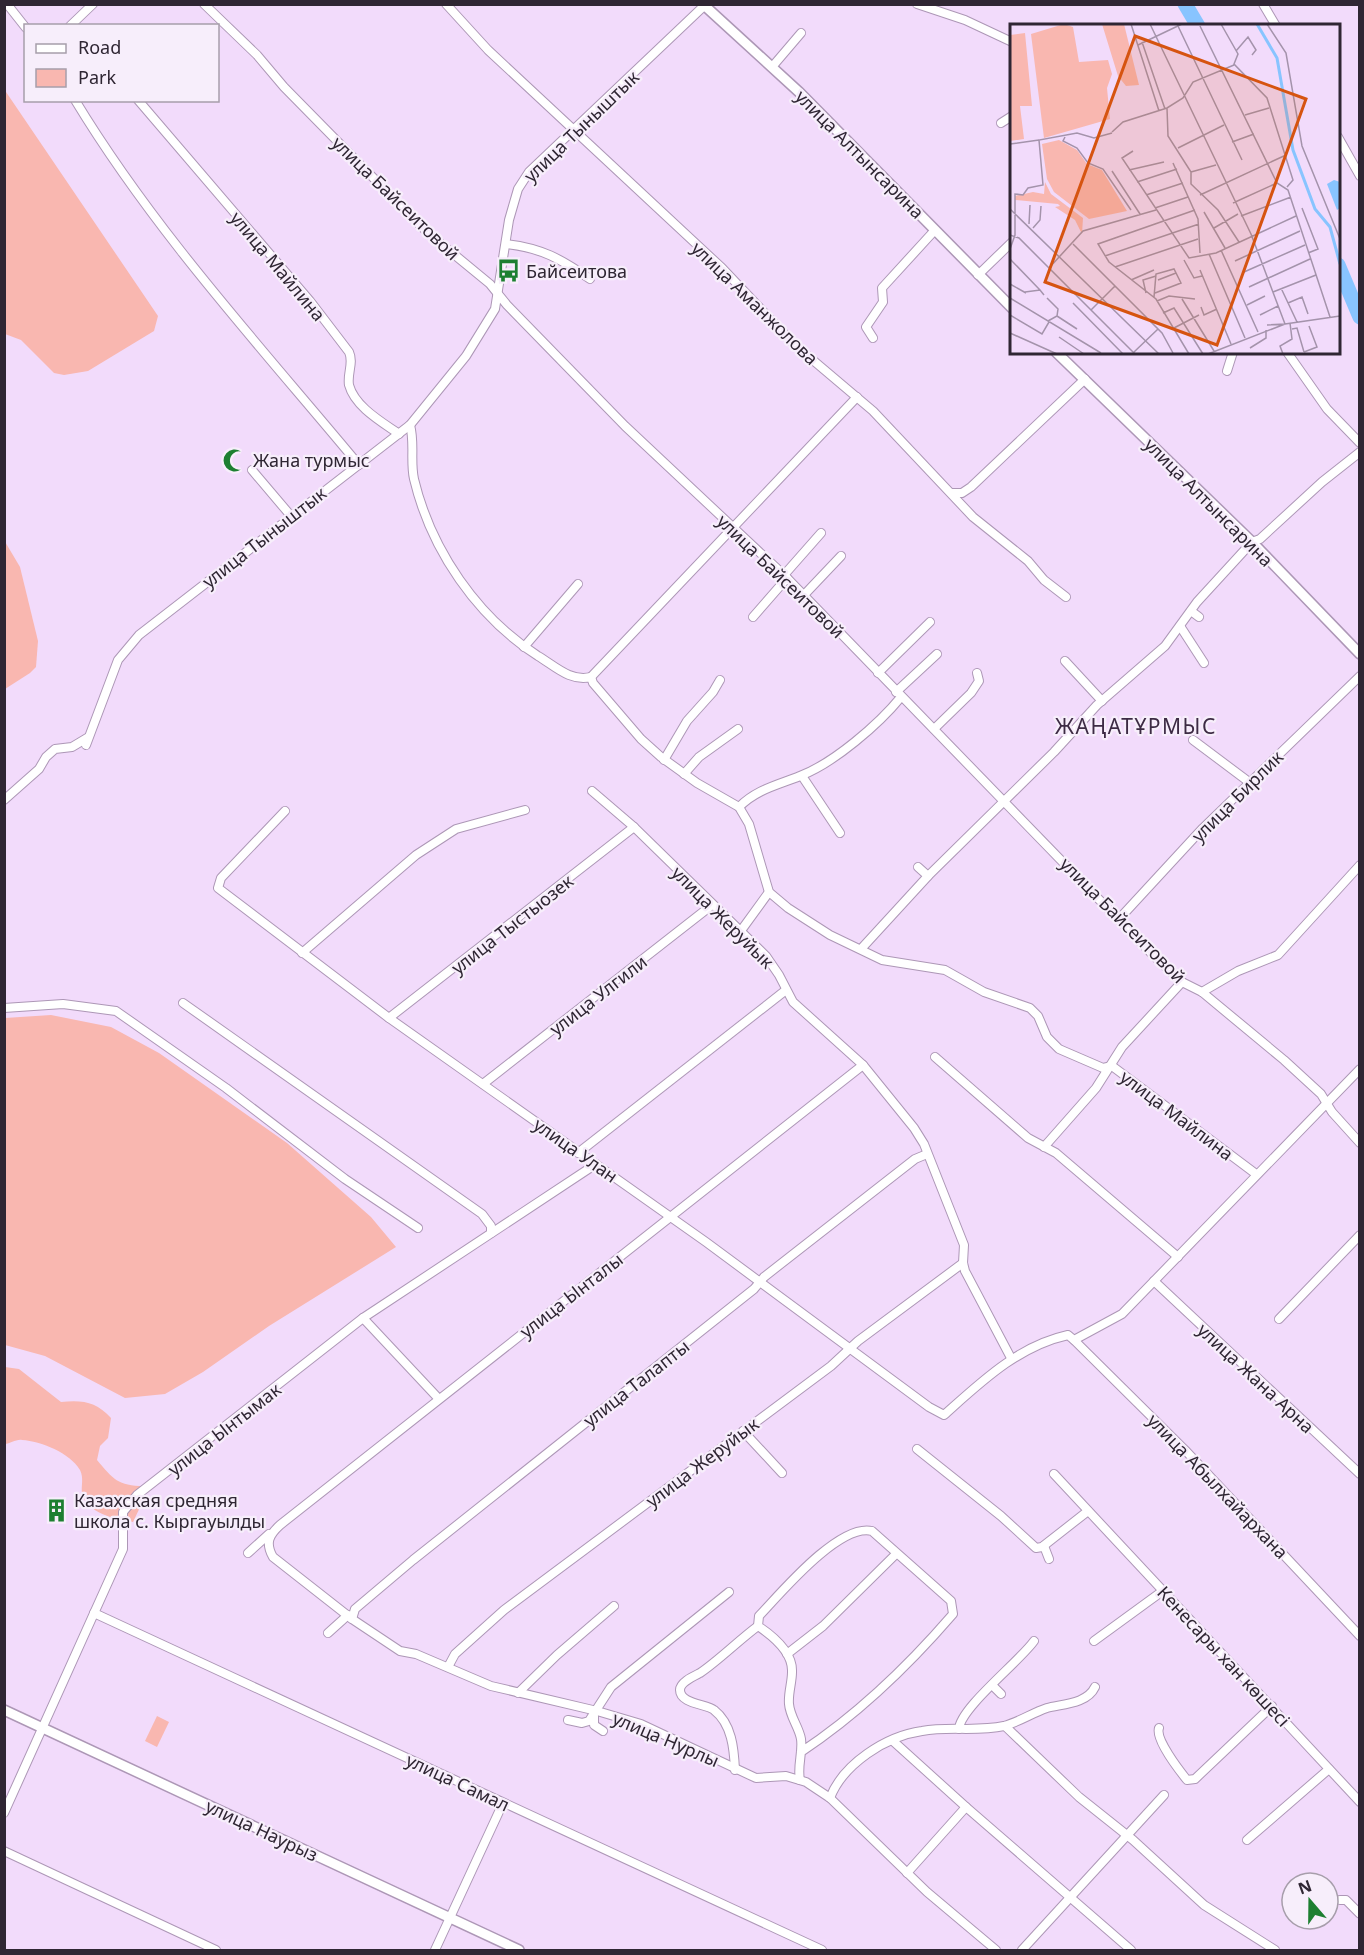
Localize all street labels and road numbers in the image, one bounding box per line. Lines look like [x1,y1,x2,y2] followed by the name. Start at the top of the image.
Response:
[518,65,644,187] street label: улица Тыныштык
[790,84,930,224] street label: улица Алтынсарина
[327,131,465,265] street label: улица Байсеитовой
[225,206,331,326] street label: улица Майлина
[686,236,824,370] street label: улица Аманжолова
[1139,432,1279,572] street label: улица Алтынсарина
[197,481,331,593] street label: улица Тыныштык
[712,509,850,643] street label: улица Байсеитовой
[1186,745,1288,847] street label: улица Бирлик
[1055,852,1191,988] street label: улица Байсеитовой
[667,861,780,974] street label: улица Жеруйык
[446,869,578,979] street label: улица Тыстыозек
[544,949,652,1041] street label: улица Улгили
[1115,1064,1239,1166] street label: улица Майлина
[529,1112,623,1188] street label: улица Улан
[514,1247,628,1343] street label: улица Ынталы
[1193,1318,1319,1438] street label: улица Жана Арна
[578,1334,694,1432] street label: улица Талапты
[162,1377,286,1481] street label: улица Ынтымак
[1142,1408,1294,1564] street label: улица Абылхайархана
[641,1411,764,1512] street label: улица Жеруйык
[1152,1580,1296,1732] street label: Кенесары хан көшесі
[609,1706,723,1772] street label: улица Нурлы
[402,1748,514,1816] street label: улица Самал
[202,1793,322,1867] street label: улица Наурыз

